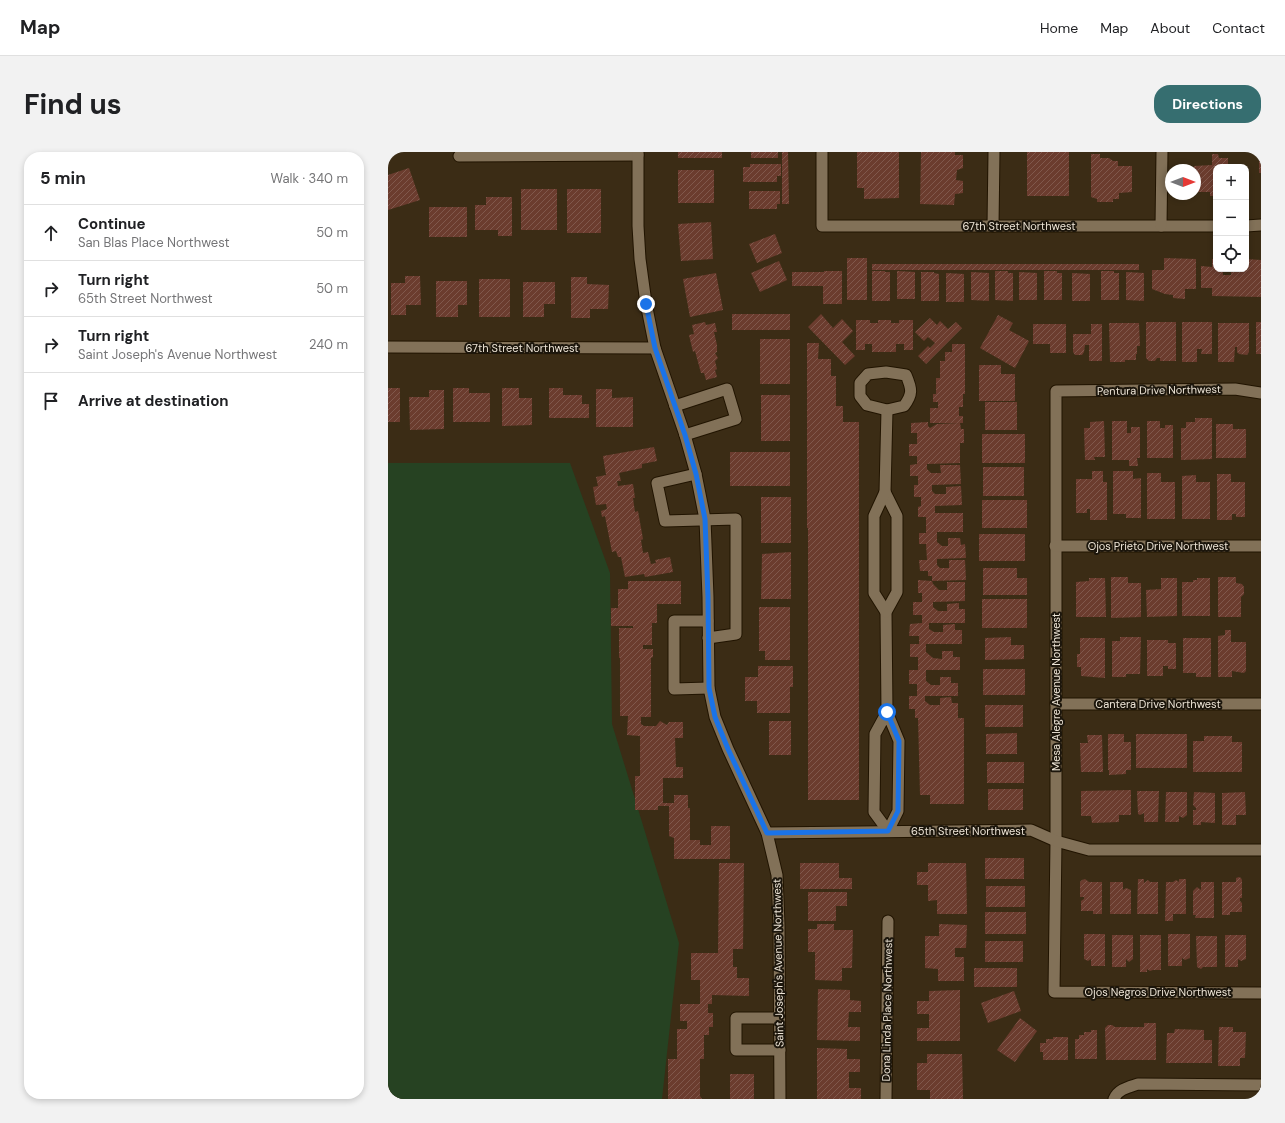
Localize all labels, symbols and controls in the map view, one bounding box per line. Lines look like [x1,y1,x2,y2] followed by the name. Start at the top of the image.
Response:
[20,15,60,40] text: Map
[1040,19,1078,37] text: Home
[1100,19,1128,37] text: Map
[1150,19,1190,37] text: About
[1212,19,1265,37] text: Contact
[1154,85,1261,123] button: Directions
[24,86,122,123] text: Find us
[1165,164,1201,200] north arrow
[1213,164,1249,272] map controls
[1213,164,1249,200] button: +
[40,167,86,189] text: 5 min
[271,170,348,187] text: Walk · 340 m
[1213,200,1249,236] button: −
[78,214,146,234] text: Continue
[962,219,1076,233] street label: 67th Street Northwest
[40,222,62,244] icon: ahead
[316,224,348,241] text: 50 m
[78,234,230,251] text: San Blas Place Northwest
[1213,236,1249,272] button: locate
[78,270,149,290] text: Turn right
[40,278,62,300] icon: right
[316,280,348,297] text: 50 m
[78,290,213,307] text: 65th Street Northwest
[637,295,655,313] route end
[78,326,149,346] text: Turn right
[40,334,62,356] icon: right
[309,336,348,353] text: 240 m
[465,341,579,355] street label: 67th Street Northwest
[78,346,277,363] text: Saint Joseph's Avenue Northwest
[1097,382,1221,398] street label: Pentura Drive Northwest
[40,390,62,412] icon: arrive
[78,391,229,411] text: Arrive at destination
[1088,539,1228,553] street label: Ojos Prieto Drive Northwest
[1049,613,1063,771] street label: Mesa Alegre Avenue Northwest
[1095,697,1221,711] street label: Cantera Drive Northwest
[878,703,896,721] route start
[911,824,1025,838] street label: 65th Street Northwest
[770,879,786,1047] street label: Saint Joseph's Avenue Northwest
[879,938,895,1082] street label: Dona Linda Place Northwest
[1085,985,1231,999] street label: Ojos Negros Drive Northwest

